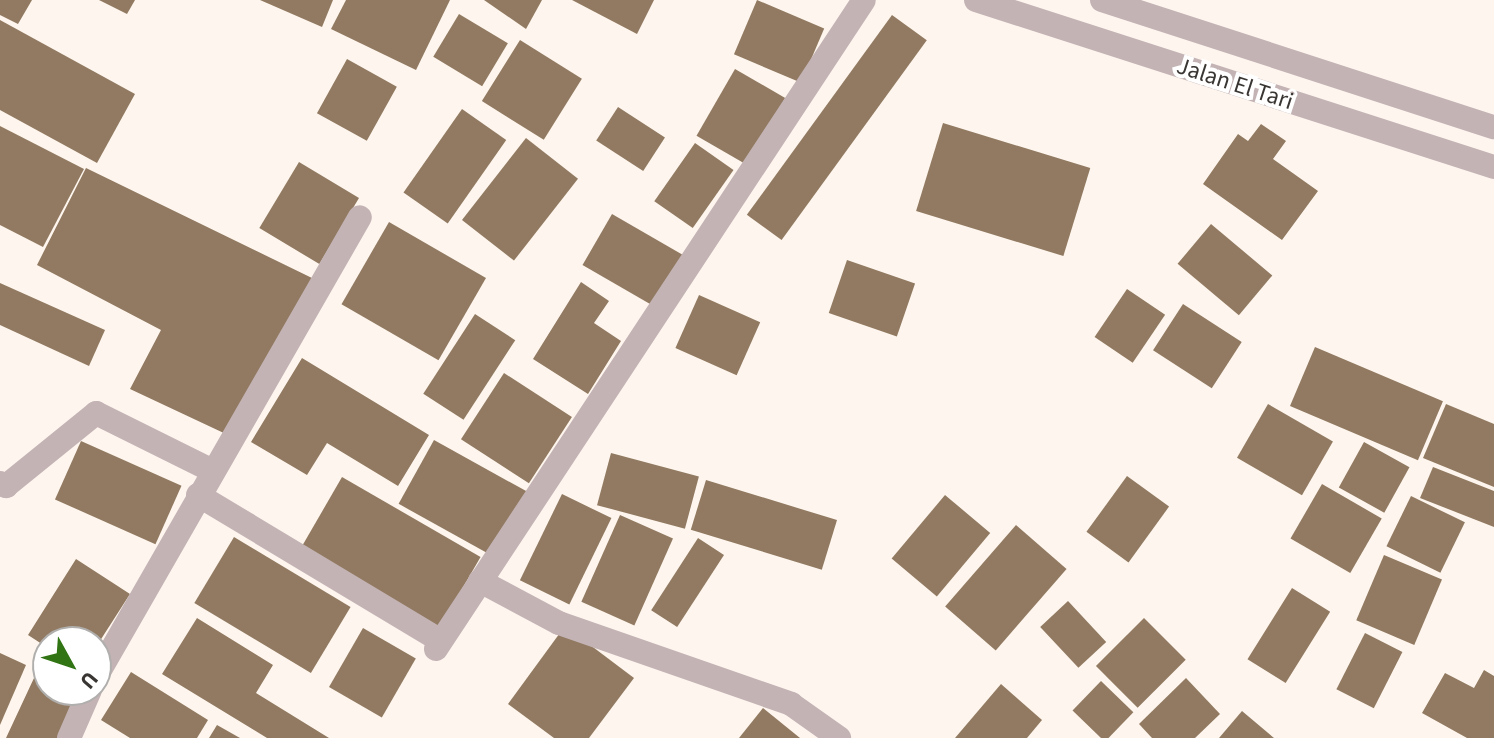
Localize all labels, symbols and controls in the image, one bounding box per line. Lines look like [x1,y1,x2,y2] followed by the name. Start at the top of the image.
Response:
[1173,52,1297,116] street label: Jalan El Tari
[32,626,112,706] north arrow
[72,664,106,696] text: U

